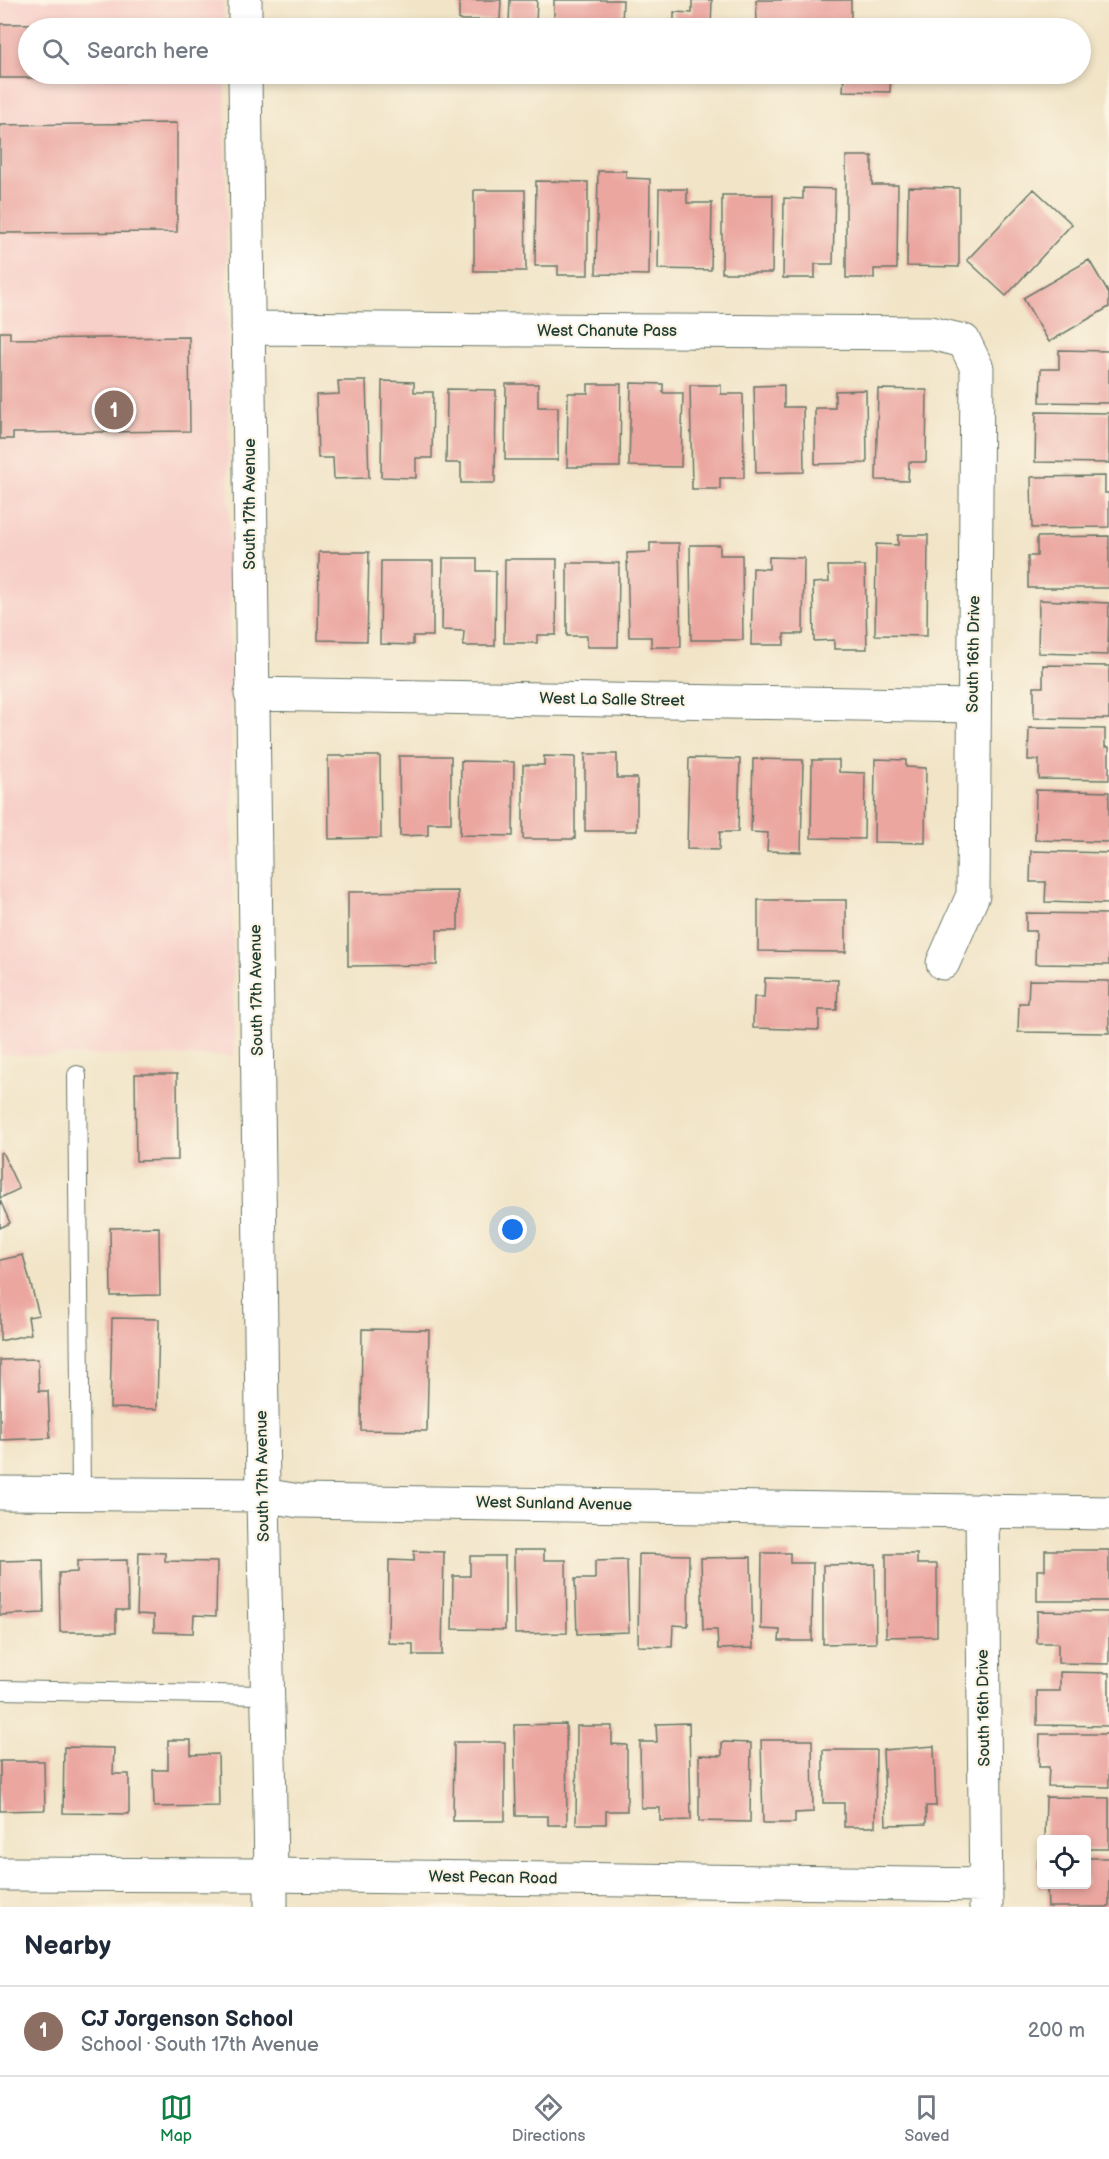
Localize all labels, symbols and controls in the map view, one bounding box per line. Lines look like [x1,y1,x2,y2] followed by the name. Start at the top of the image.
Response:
[18,18,1091,84] search box
[39,35,72,68] icon: search
[87,38,209,65] text: Search here
[537,322,677,341] street label: West Chanute Pass
[94,388,134,432] pin: 1
[241,438,260,570] street label: South 17th Avenue
[963,595,985,713] street label: South 16th Drive
[539,689,685,711] street label: West La Salle Street
[246,924,268,1056] street label: South 17th Avenue
[498,1215,527,1244] your location
[252,1410,274,1542] street label: South 17th Avenue
[476,1493,633,1515] street label: West Sunland Avenue
[973,1649,995,1767] street label: South 16th Drive
[1037,1835,1091,1889] map controls
[1037,1835,1091,1889] button: locate
[428,1867,558,1889] street label: West Pecan Road
[24,1931,111,1962] text: Nearby
[81,2006,293,2033] text: CJ Jorgenson School
[39,2019,48,2043] text: 1
[1028,2019,1085,2043] text: 200 m
[81,2033,319,2057] text: School · South 17th Avenue
[160,2091,193,2146] tab: Map
[512,2091,585,2146] tab: Directions
[904,2091,949,2146] tab: Saved

